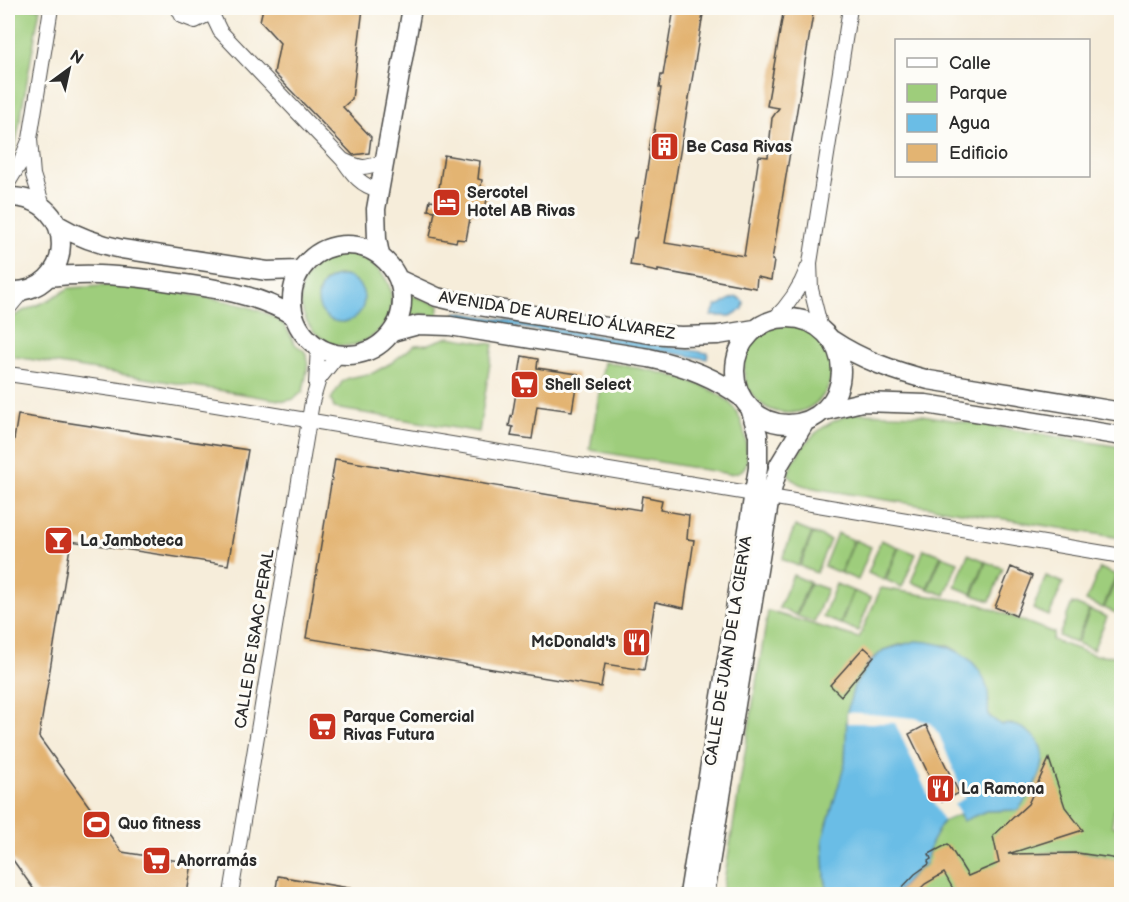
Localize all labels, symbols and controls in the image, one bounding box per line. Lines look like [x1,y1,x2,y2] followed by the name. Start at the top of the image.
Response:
[39,39,99,99] north arrow
[895,39,1090,177] legend
[66,46,87,69] text: N
[949,53,991,74] text: Calle
[949,83,1007,104] text: Parque
[949,113,990,134] text: Agua
[649,131,681,163] building icon: Be Casa Rivas
[686,138,792,157] place label: Be Casa Rivas
[949,143,1008,164] text: Edificio
[467,184,575,221] place label: Sercotel Hotel AB Rivas
[430,186,462,218] hotel icon: Sercotel Hotel AB Rivas
[437,286,677,344] street label: AVENIDA DE AURELIO ÁLVAREZ
[508,369,540,401] supermarket icon: Shell Select
[545,376,632,395] place label: Shell Select
[43,525,75,557] bar icon: La Jamboteca
[80,532,184,551] place label: La Jamboteca
[701,535,757,767] street label: CALLE DE JUAN DE LA CIERVA
[231,547,279,730] street label: CALLE DE ISAAC PERAL
[621,626,653,658] restaurant icon: McDonald's
[531,633,616,652] place label: McDonald's
[343,708,474,745] place label: Parque Comercial Rivas Futura
[306,710,338,742] supermarket icon: Parque Comercial Rivas Futura
[924,773,956,805] restaurant icon: La Ramona
[961,780,1045,799] place label: La Ramona
[81,808,113,840] sports icon: Quo fitness
[118,815,201,834] place label: Quo fitness
[140,845,172,877] supermarket icon: Ahorramás
[176,852,257,871] place label: Ahorramás

